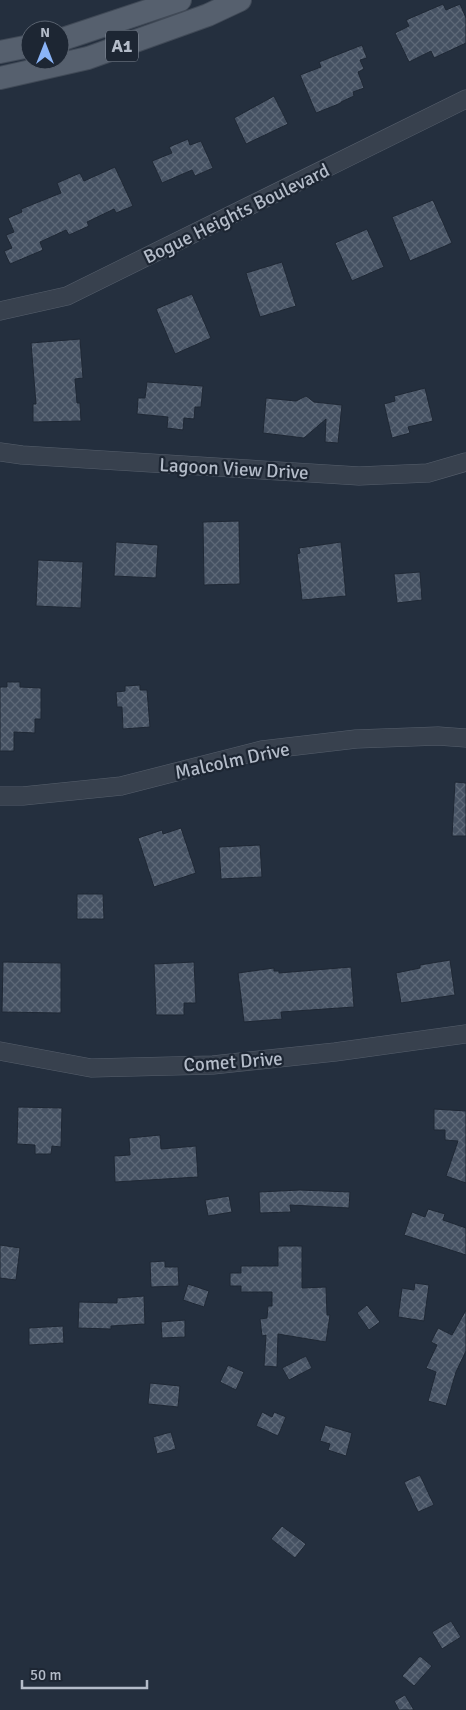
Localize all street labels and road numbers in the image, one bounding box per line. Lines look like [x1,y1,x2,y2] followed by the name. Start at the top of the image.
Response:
[106,30,138,61] road number: A1
[139,158,333,269] street label: Bogue Heights Boulevard
[159,453,309,485] street label: Lagoon View Drive
[173,737,292,785] street label: Malcolm Drive
[183,1047,283,1077] street label: Comet Drive

